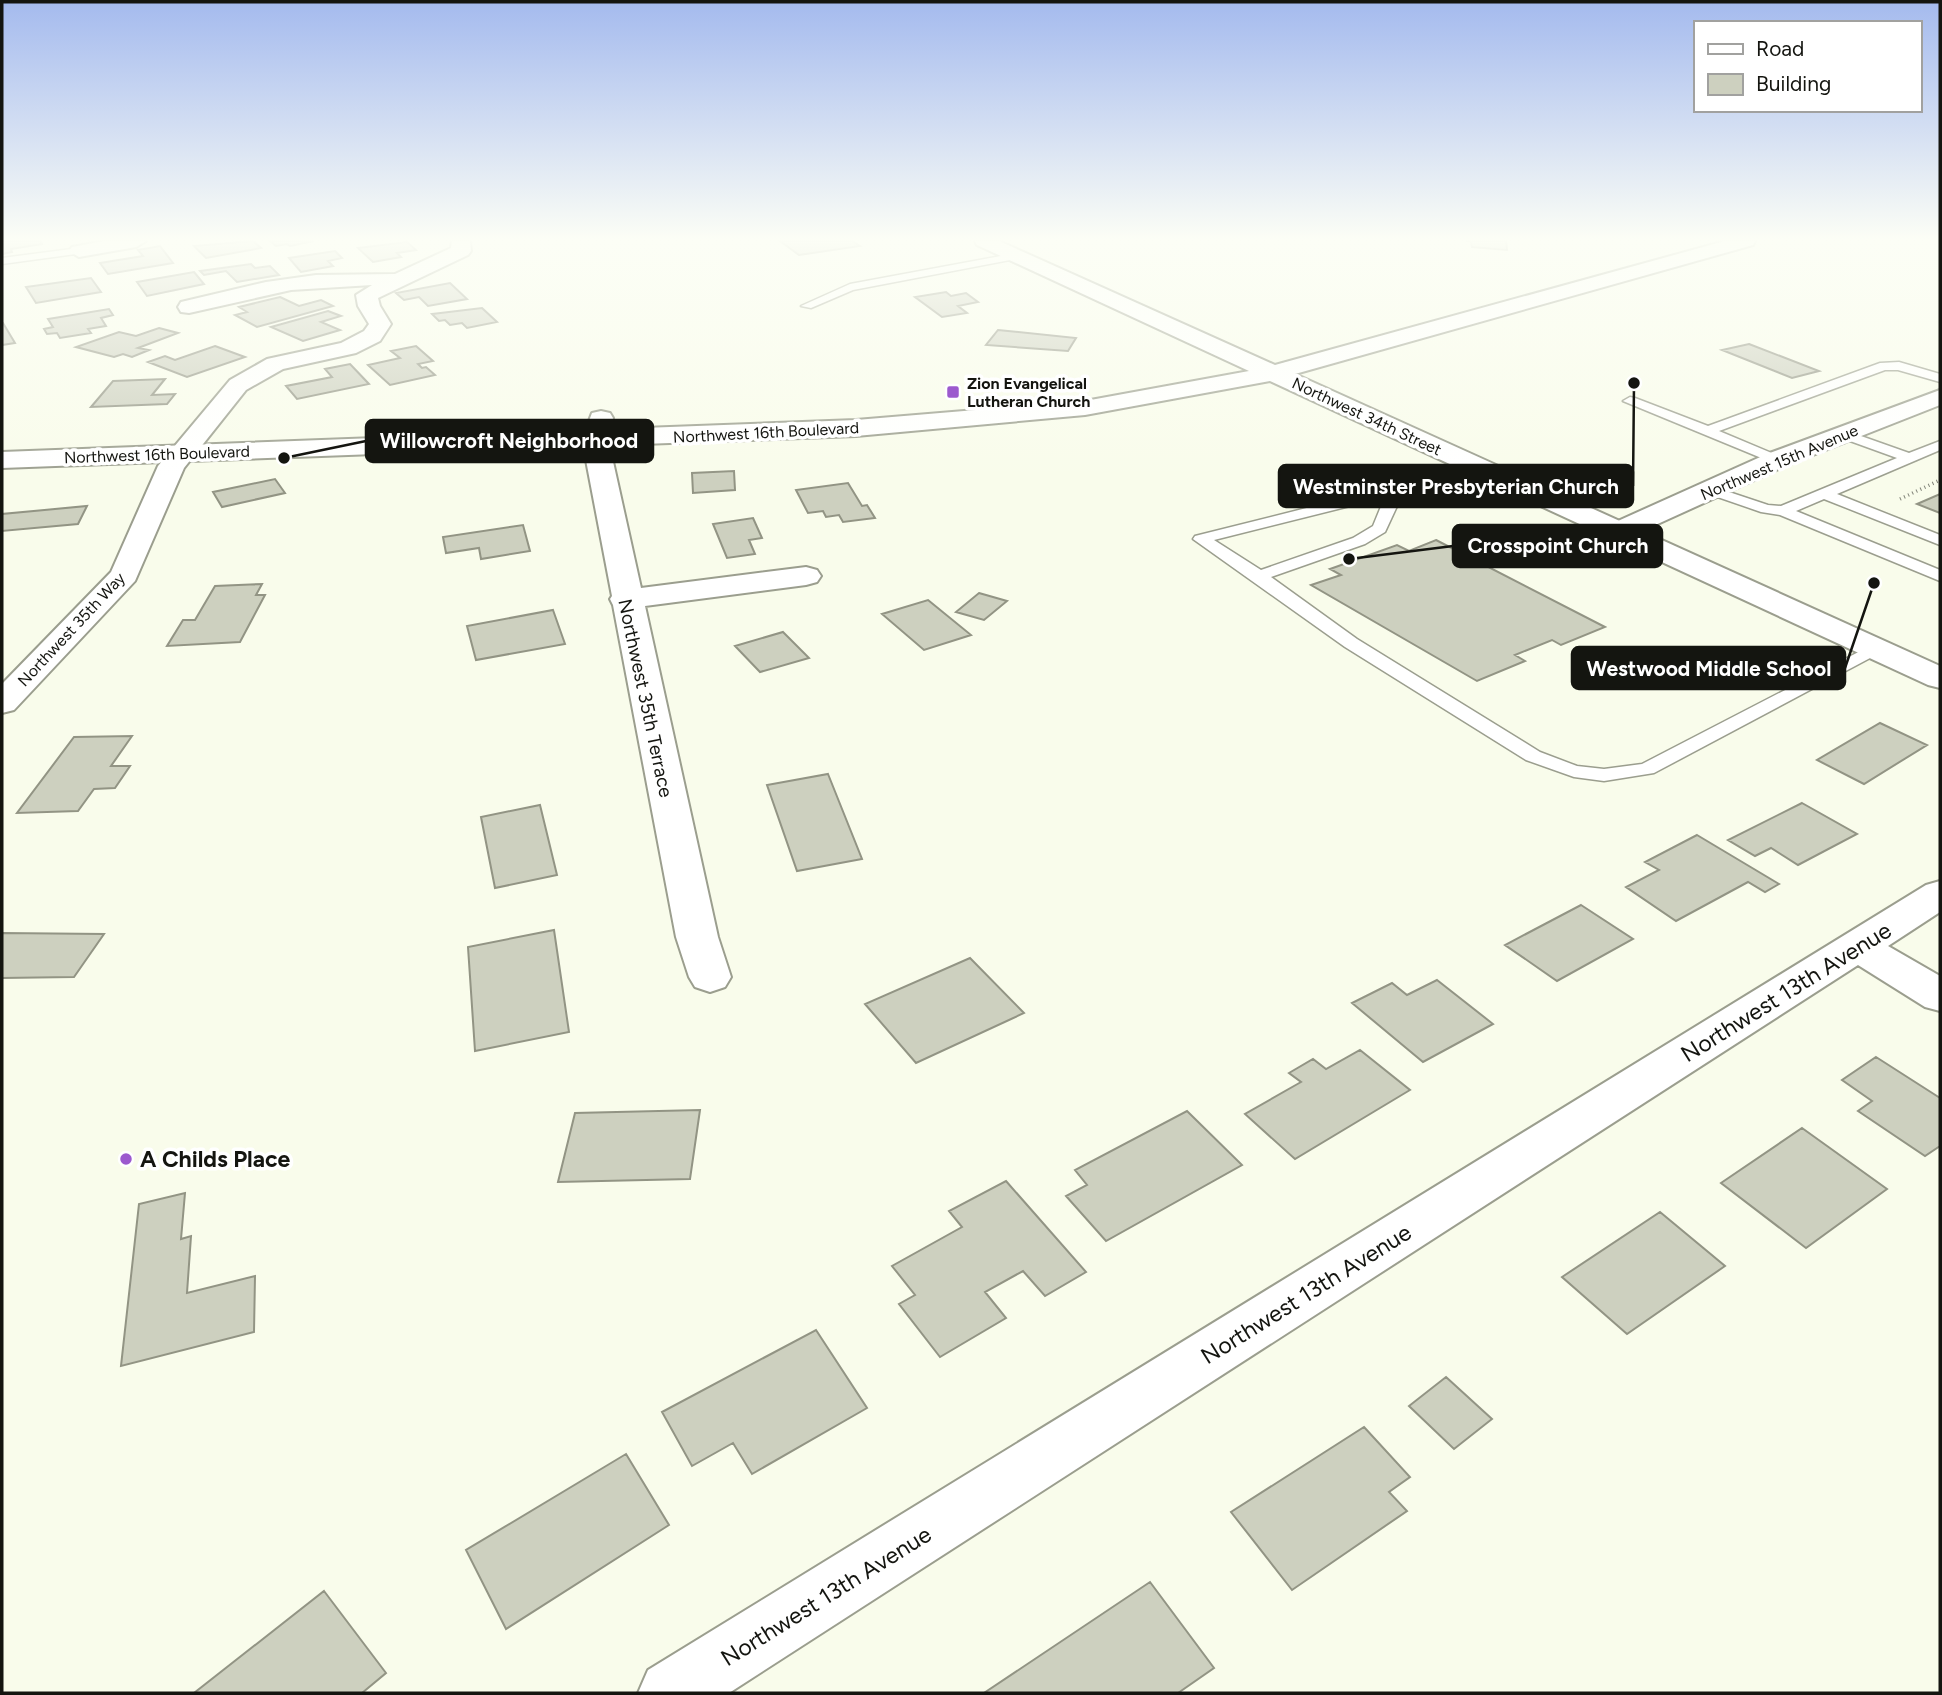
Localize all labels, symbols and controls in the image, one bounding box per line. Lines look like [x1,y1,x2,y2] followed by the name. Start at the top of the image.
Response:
[1694,21,1921,112] legend
[1756,36,1804,61] text: Road
[1756,71,1831,96] text: Building
[1289,373,1445,459] street label: Northwest 34th Street
[967,374,1090,411] place label: Zion Evangelical Lutheran Church
[945,384,961,400] marker: Zion Evangelical Lutheran Church
[673,418,859,447] street label: Northwest 16th Boulevard
[366,420,653,462] callout: Willowcroft Neighborhood
[1698,421,1861,504] street label: Northwest 15th Avenue
[380,428,638,453] text: Willowcroft Neighborhood
[64,442,250,467] street label: Northwest 16th Boulevard
[1279,465,1633,507] callout: Westminster Presbyterian Church
[1293,474,1619,499] text: Westminster Presbyterian Church
[1453,525,1662,567] callout: Crosspoint Church
[1467,533,1649,558] text: Crosspoint Church
[14,568,129,690] street label: Northwest 35th Way
[613,597,678,799] street label: Northwest 35th Terrace
[1572,647,1845,689] callout: Westwood Middle School
[1587,656,1831,681] text: Westwood Middle School
[1676,916,1896,1068] street label: Northwest 13th Avenue
[140,1145,291,1173] place label: A Childs Place
[118,1151,134,1167] marker: A Childs Place
[1196,1218,1416,1370] street label: Northwest 13th Avenue
[716,1520,936,1672] street label: Northwest 13th Avenue

